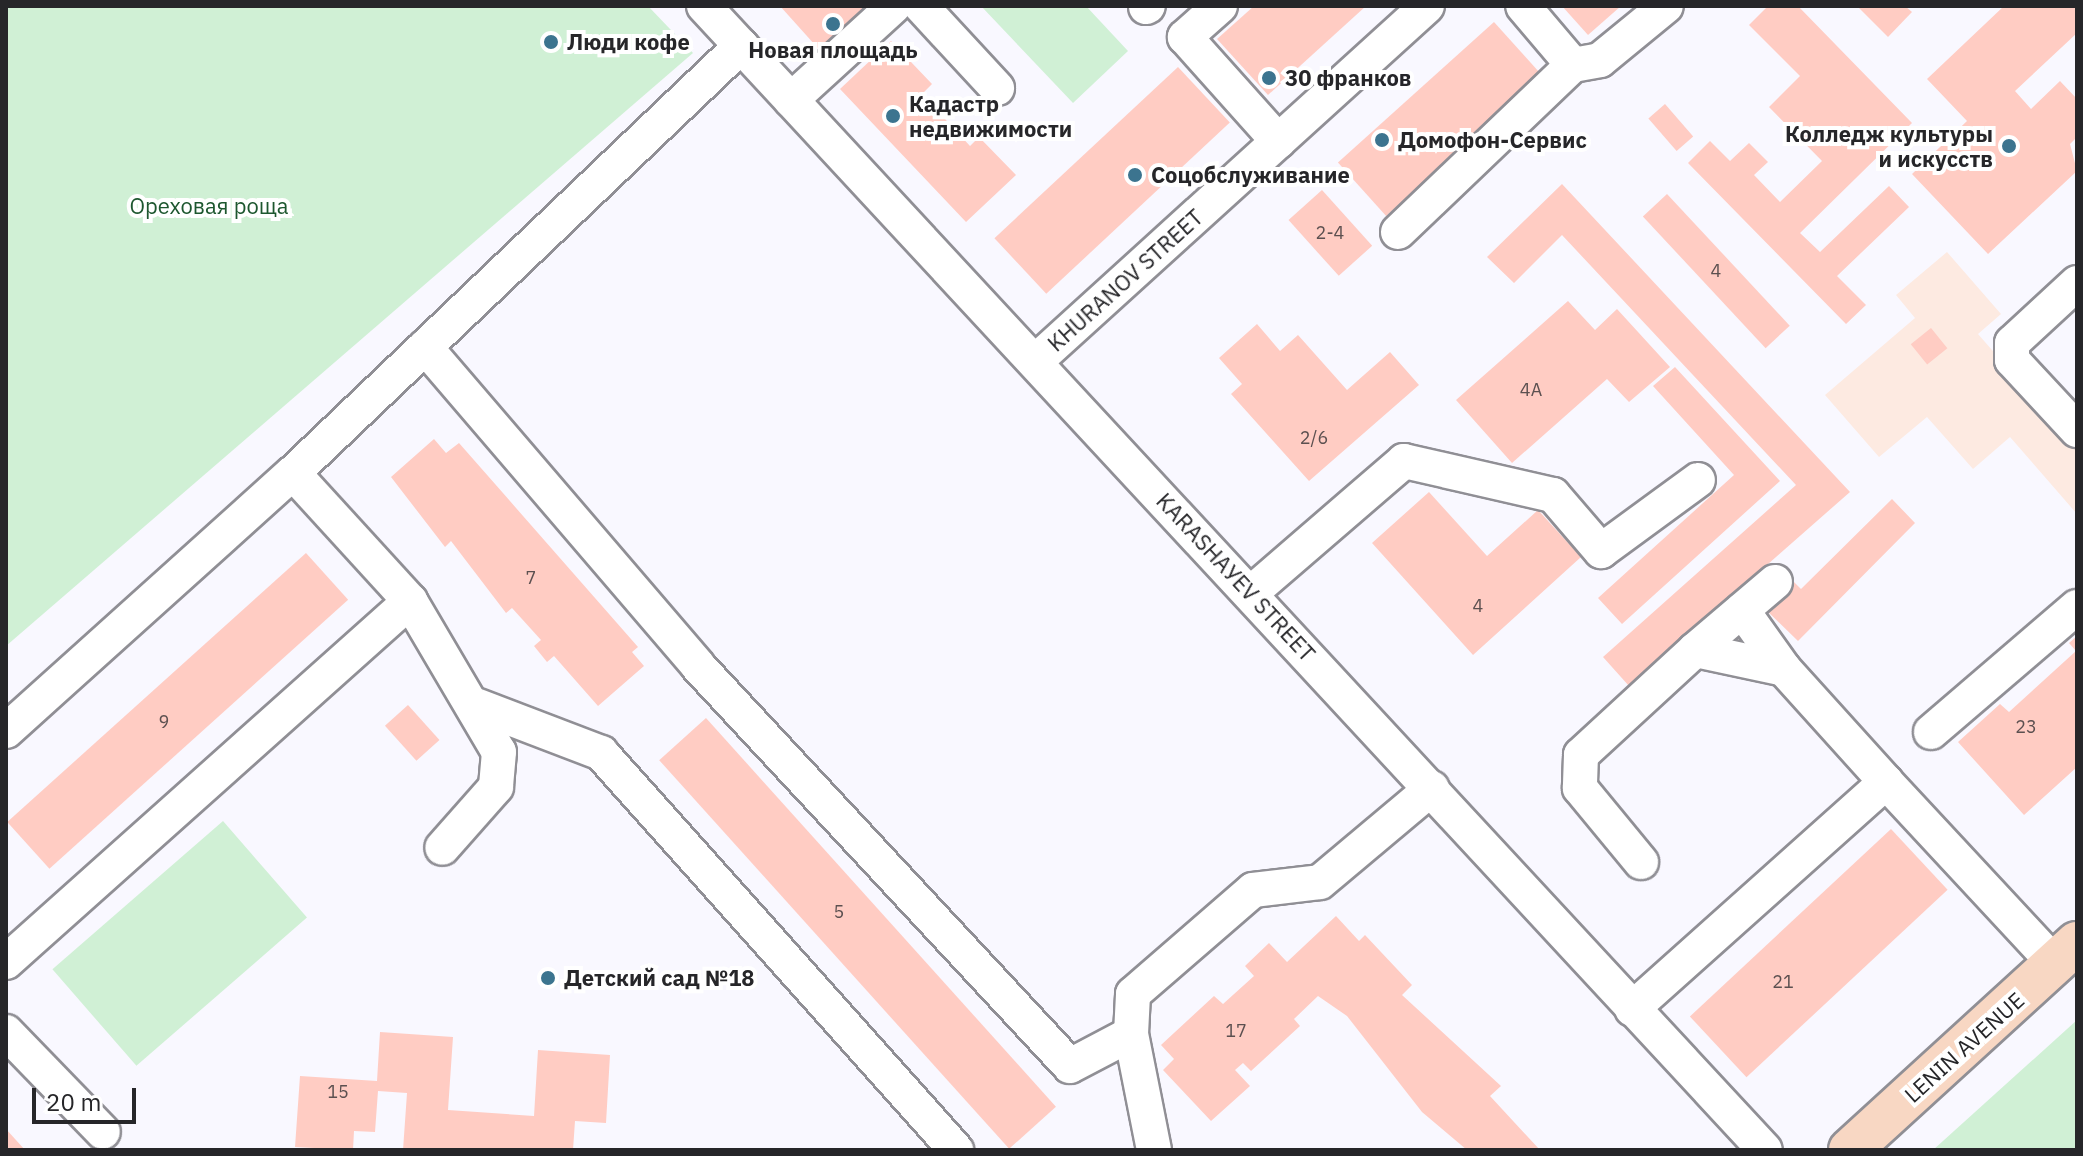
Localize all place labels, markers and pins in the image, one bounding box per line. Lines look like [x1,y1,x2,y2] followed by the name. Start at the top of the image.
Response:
[824,15,842,33] marker: Новая площадь
[567,29,690,55] place label: Люди кофе
[542,33,560,51] marker: Люди кофе
[748,37,918,63] place label: Новая площадь
[1285,65,1411,91] place label: 30 франков
[1260,69,1278,87] marker: 30 франков
[909,90,1072,142] place label: Кадастр недвижимости
[884,107,902,125] marker: Кадастр недвижимости
[1785,120,1993,172] place label: Колледж культуры и искусств
[1398,127,1587,153] place label: Домофон-Сервис
[1373,131,1391,149] marker: Домофон-Сервис
[2000,137,2018,155] marker: Колледж культуры и искусств
[1151,162,1350,188] place label: Соцобслуживание
[1126,166,1144,184] marker: Соцобслуживание
[564,965,755,991] place label: Детский сад №18
[539,969,557,987] marker: Детский сад №18

